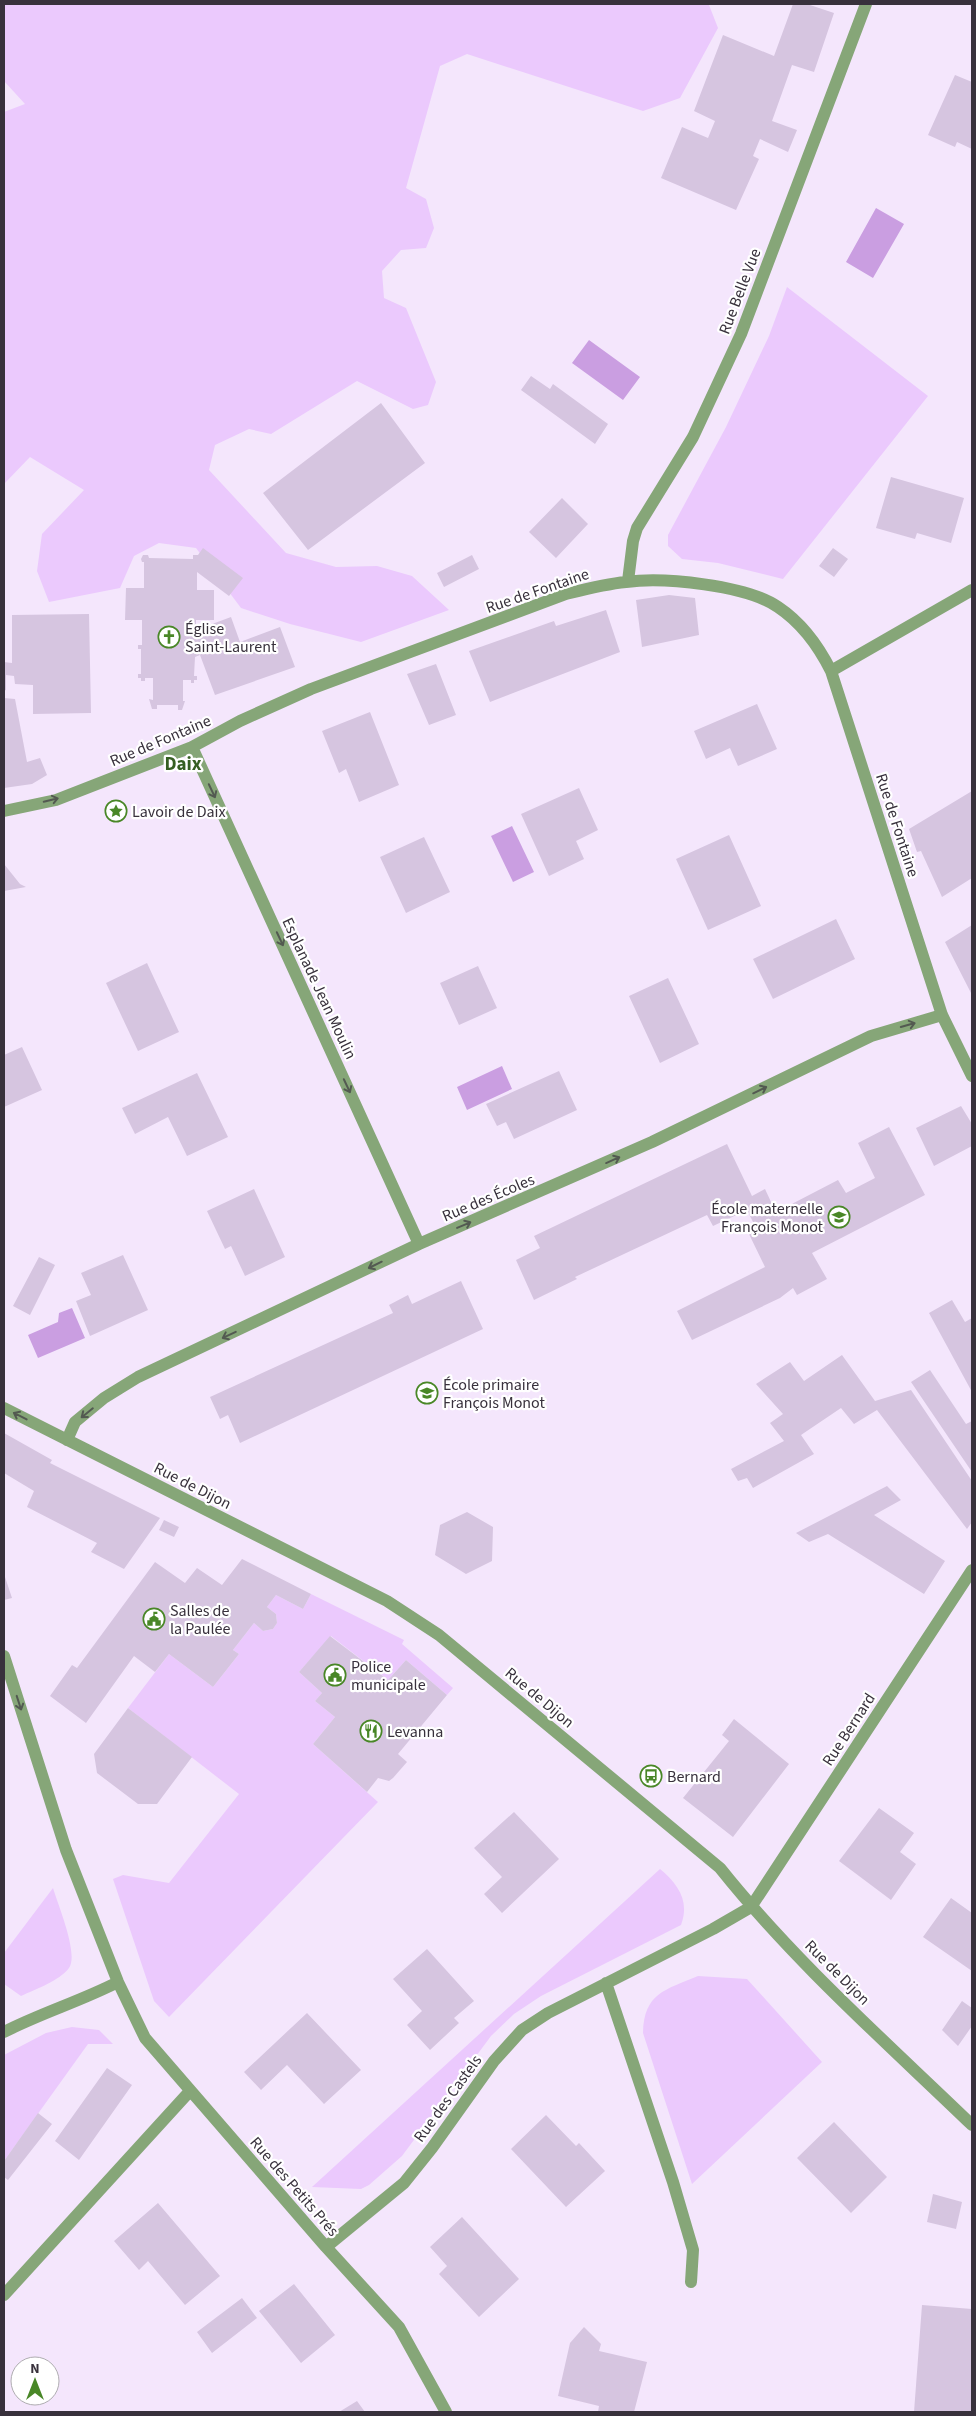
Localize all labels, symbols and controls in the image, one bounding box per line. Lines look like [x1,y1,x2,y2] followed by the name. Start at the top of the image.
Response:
[714,245,766,337] street label: Rue Belle Vue
[483,563,592,619] street label: Rue de Fontaine
[185,618,277,658] place label: Église Saint-Laurent
[157,625,181,649] church icon: Église Saint-Laurent
[106,710,214,772] street label: Rue de Fontaine
[164,751,202,778] district label: Daix
[870,771,924,880] street label: Rue de Fontaine
[208,783,218,798] one-way arrow
[43,795,59,805] one-way arrow
[104,799,128,823] place icon: Lavoir de Daix
[132,801,226,823] place label: Lavoir de Daix
[277,914,362,1063] street label: Esplanade Jean Moulin
[276,931,285,946] one-way arrow
[900,1020,916,1030] one-way arrow
[343,1079,353,1094] one-way arrow
[752,1085,767,1094] one-way arrow
[605,1154,620,1164] one-way arrow
[439,1168,538,1227] street label: Rue des Écoles
[711,1198,824,1238] place label: École maternelle François Monot
[827,1205,851,1229] school or university icon: École maternelle François Monot
[456,1219,471,1229] one-way arrow
[368,1261,383,1270] one-way arrow
[221,1330,236,1340] one-way arrow
[443,1374,545,1414] place label: École primaire François Monot
[415,1381,439,1405] school or university icon: École primaire François Monot
[80,1407,93,1418] one-way arrow
[13,1411,28,1420] one-way arrow
[150,1457,235,1515] street label: Rue de Dijon
[170,1600,231,1640] place label: Salles de la Paulée
[142,1607,166,1631] public building icon: Salles de la Paulée
[351,1656,426,1696] place label: Police municipale
[500,1662,579,1733] street label: Rue de Dijon
[323,1663,347,1687] public building icon: Police municipale
[817,1689,881,1770] street label: Rue Bernard
[14,1694,24,1710] one-way arrow
[359,1719,383,1743] restaurant icon: Levanna
[387,1721,443,1743] place label: Levanna
[639,1764,663,1788] bus stop icon: Bernard
[667,1766,721,1788] place label: Bernard
[800,1935,875,2010] street label: Rue de Dijon
[409,2050,487,2147] street label: Rue des Castels
[245,2132,344,2242] street label: Rue des Petits Prés
[10,2356,60,2406] north arrow
[30,2359,40,2379] text: N

